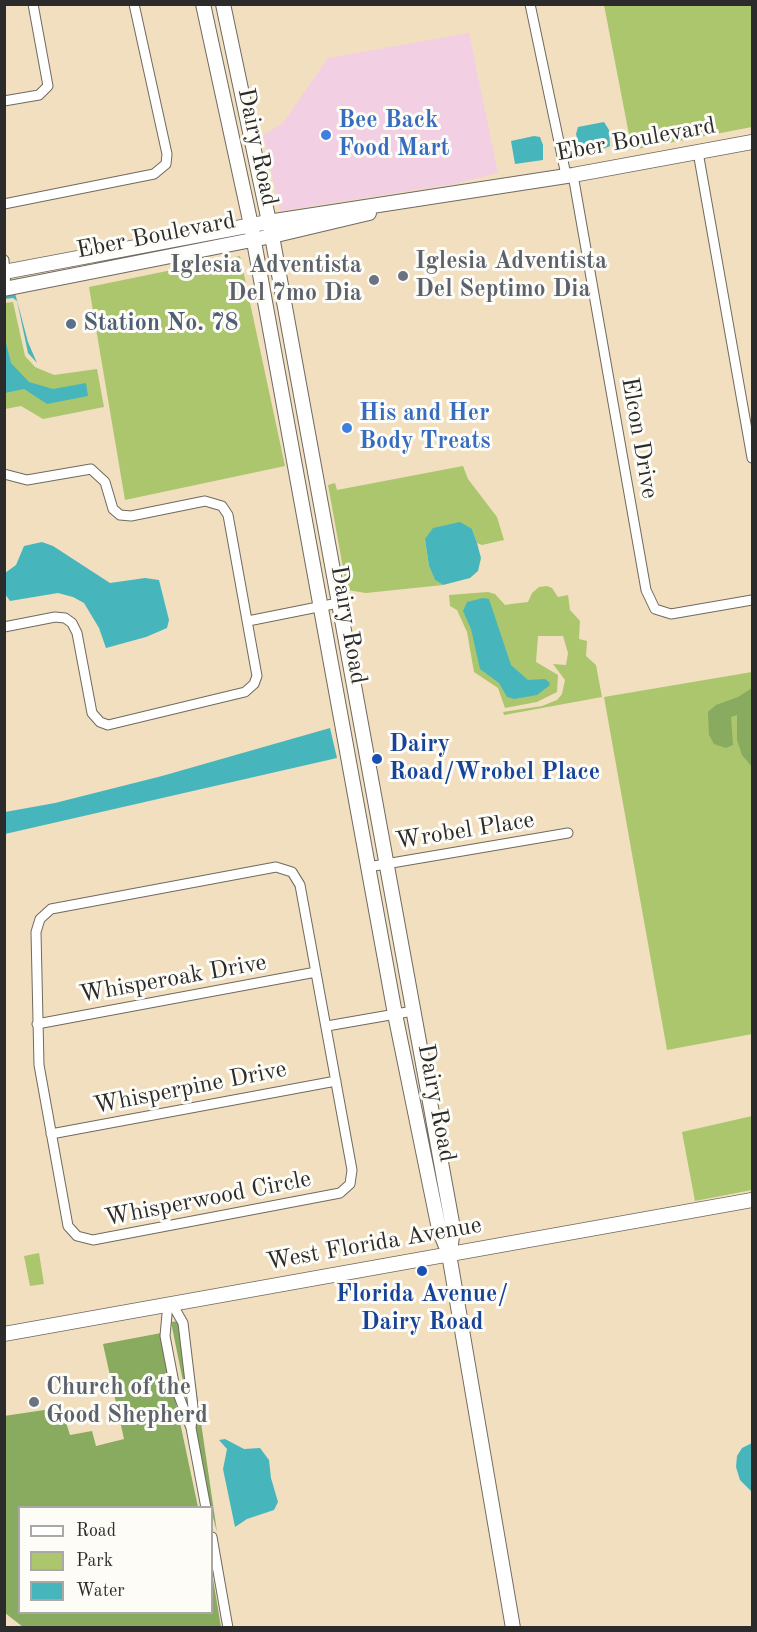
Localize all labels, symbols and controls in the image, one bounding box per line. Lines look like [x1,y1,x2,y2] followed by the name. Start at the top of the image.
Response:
[230,85,284,209] street label: Dairy Road
[338,107,450,163] place label: Bee Back Food Mart
[554,112,718,168] street label: Eber Boulevard
[319,128,333,142] marker: Bee Back Food Mart
[74,206,238,266] street label: Eber Boulevard
[415,248,607,304] place label: Iglesia Adventista Del Septimo Dia
[170,252,362,308] place label: Iglesia Adventista Del 7mo Dia
[396,269,410,283] marker: Iglesia Adventista Del Septimo Dia
[367,273,381,287] marker: Iglesia Adventista Del 7mo Dia
[83,310,239,338] place label: Station No. 78
[64,317,78,331] marker: Station No. 78
[614,375,664,501] street label: Elcon Drive
[359,400,491,456] place label: His and Her Body Treats
[340,421,354,435] marker: His and Her Body Treats
[323,564,373,686] street label: Dairy Road
[389,731,600,787] place label: Dairy Road/Wrobel Place
[370,752,384,766] marker: Dairy Road/Wrobel Place
[394,806,536,856] street label: Wrobel Place
[77,948,269,1010] street label: Whisperoak Drive
[410,1041,462,1165] street label: Dairy Road
[91,1055,289,1121] street label: Whisperpine Drive
[102,1165,314,1233] street label: Whisperwood Circle
[264,1211,484,1277] street label: West Florida Avenue
[415,1264,429,1278] marker: Florida Avenue/ Dairy Road
[336,1281,508,1337] place label: Florida Avenue/ Dairy Road
[46,1374,208,1430] place label: Church of the Good Shepherd
[27,1395,41,1409] marker: Church of the Good Shepherd
[18,1506,213,1614] legend
[76,1522,116,1540] text: Road
[76,1552,113,1570] text: Park
[76,1582,125,1600] text: Water

